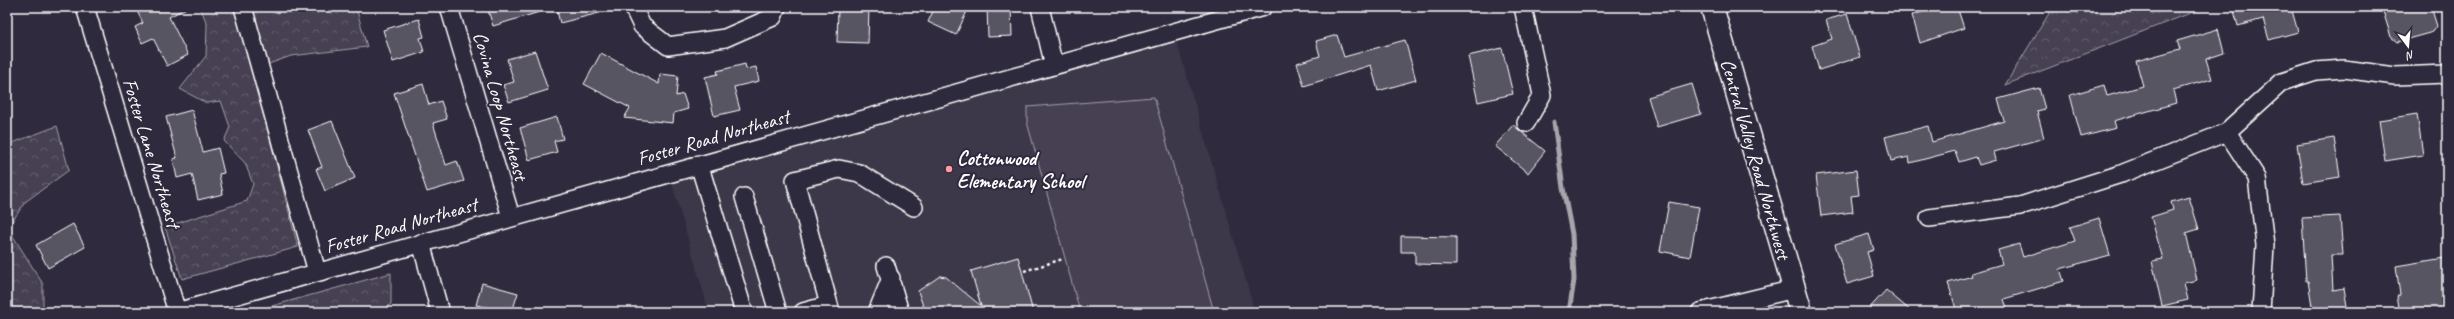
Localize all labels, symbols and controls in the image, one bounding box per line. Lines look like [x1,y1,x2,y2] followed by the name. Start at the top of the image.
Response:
[2388,26,2428,66] north arrow
[467,29,534,186] street label: Covina Loop Northeast
[2403,48,2416,64] text: N
[1715,56,1797,265] street label: Central Valley Road Northwest
[117,75,187,234] street label: Foster Lane Northeast
[634,103,795,171] street label: Foster Road Northeast
[957,146,1087,194] place label: Cottonwood Elementary School
[944,164,954,174] marker: Cottonwood Elementary School
[322,191,483,259] street label: Foster Road Northeast

